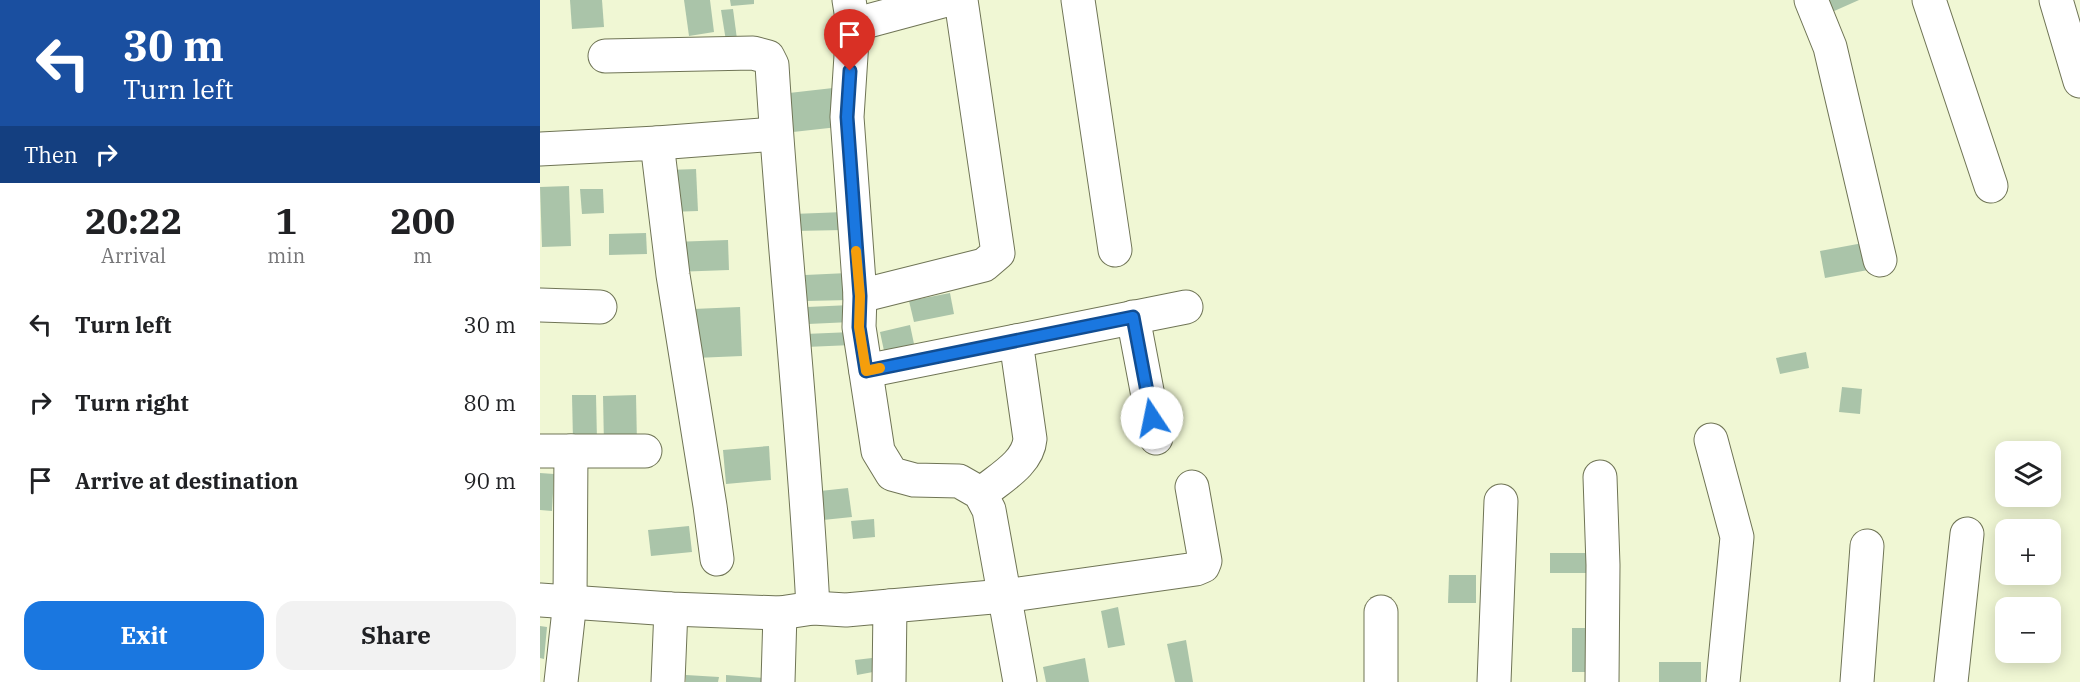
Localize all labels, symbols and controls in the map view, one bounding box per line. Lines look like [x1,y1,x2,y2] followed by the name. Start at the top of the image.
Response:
[824,9,875,71] pin
[123,18,224,73] text: 30 m
[833,18,866,51] icon: arrive
[24,24,102,102] icon: left
[123,71,234,106] text: Turn left
[90,138,123,171] icon: right
[24,140,78,169] text: Then
[85,197,182,244] text: 20:22
[275,197,297,244] text: 1
[390,197,455,244] text: 200
[101,242,166,269] text: Arrival
[267,242,305,269] text: min
[413,242,432,269] text: m
[24,308,57,341] icon: left
[75,310,171,339] text: Turn left
[464,310,516,339] text: 30 m
[24,386,57,419] icon: right
[1120,386,1184,450] position arrow
[75,388,189,417] text: Turn right
[464,388,516,417] text: 80 m
[1995,441,2061,663] map controls
[1995,441,2061,507] button: layers
[24,464,57,497] icon: arrive
[75,466,298,495] text: Arrive at destination
[464,466,516,495] text: 90 m
[1995,519,2061,585] button: +
[1995,597,2061,663] button: −
[24,601,264,670] button: Exit
[276,601,516,670] button: Share

